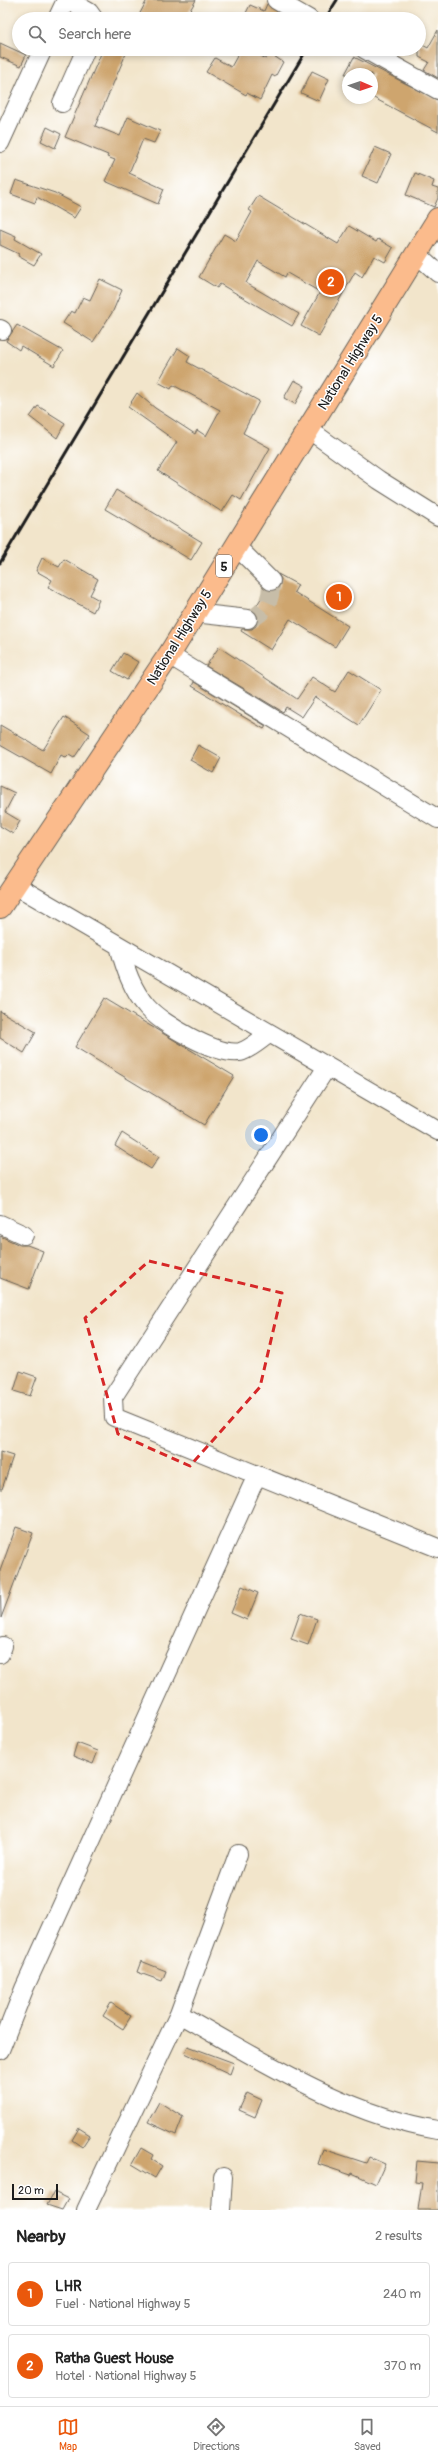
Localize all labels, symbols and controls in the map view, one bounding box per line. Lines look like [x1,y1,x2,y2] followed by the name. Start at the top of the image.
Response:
[12,12,426,56] search box
[26,23,48,45] icon: search
[58,25,131,44] text: Search here
[342,68,378,104] north arrow
[318,267,344,297] pin: 2
[314,311,387,413] street label: National Highway 5
[216,555,232,577] road number: 5
[326,582,352,612] pin: 1
[143,586,216,688] street label: National Highway 5
[251,1125,271,1145] your location
[12,2182,58,2201] scale bar
[18,2184,44,2197] text: 20 m
[16,2226,65,2247] text: Nearby
[375,2228,422,2244] text: 2 results
[55,2277,82,2296] text: LHR
[27,2286,33,2302] text: 1
[383,2286,421,2302] text: 240 m
[55,2296,190,2312] text: Fuel · National Highway 5
[55,2349,174,2368] text: Ratha Guest House
[26,2358,34,2374] text: 2
[384,2358,421,2374] text: 370 m
[55,2368,197,2384] text: Hotel · National Highway 5
[57,2416,79,2453] tab: Map
[193,2416,240,2453] tab: Directions
[354,2416,381,2453] tab: Saved

